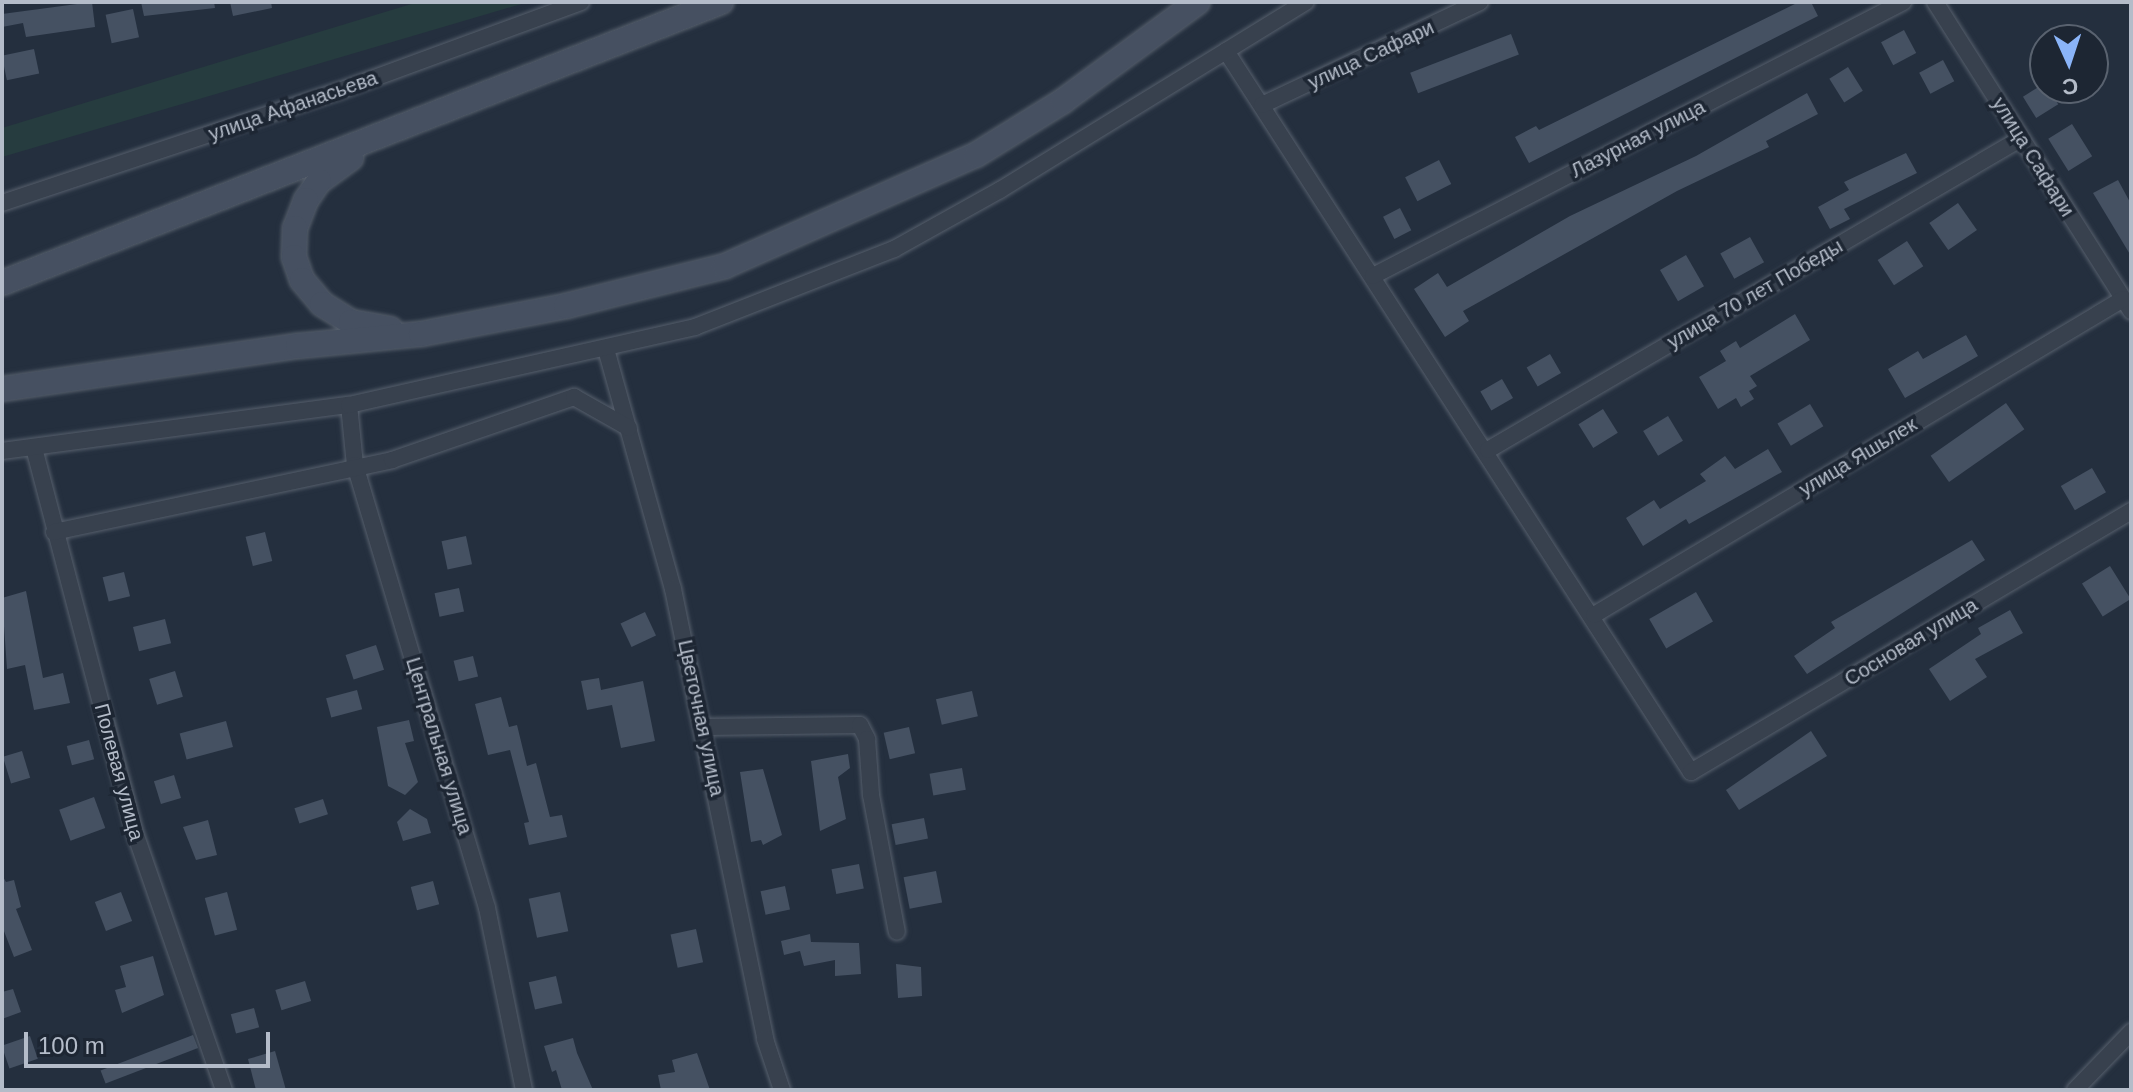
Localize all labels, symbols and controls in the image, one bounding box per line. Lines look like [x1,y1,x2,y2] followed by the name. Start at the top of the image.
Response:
[1304,15,1438,95] street label: улица Сафари
[2029,24,2109,104] north arrow
[205,66,381,146] street label: улица Афанасьева
[2062,74,2079,99] text: С
[1987,93,2079,221] street label: улица Сафари
[1567,95,1709,183] street label: Лазурная улица
[1663,234,1847,354] street label: улица 70 лет Победы
[1795,412,1921,502] street label: улица Яшьлек
[1840,593,1982,691] street label: Сосновая улица
[673,638,729,798] street label: Цветочная улица
[401,655,477,837] street label: Центральная улица
[89,701,149,843] street label: Полевая улица
[28,1016,274,1066] scale bar
[38,1032,105,1059] text: 100 m

